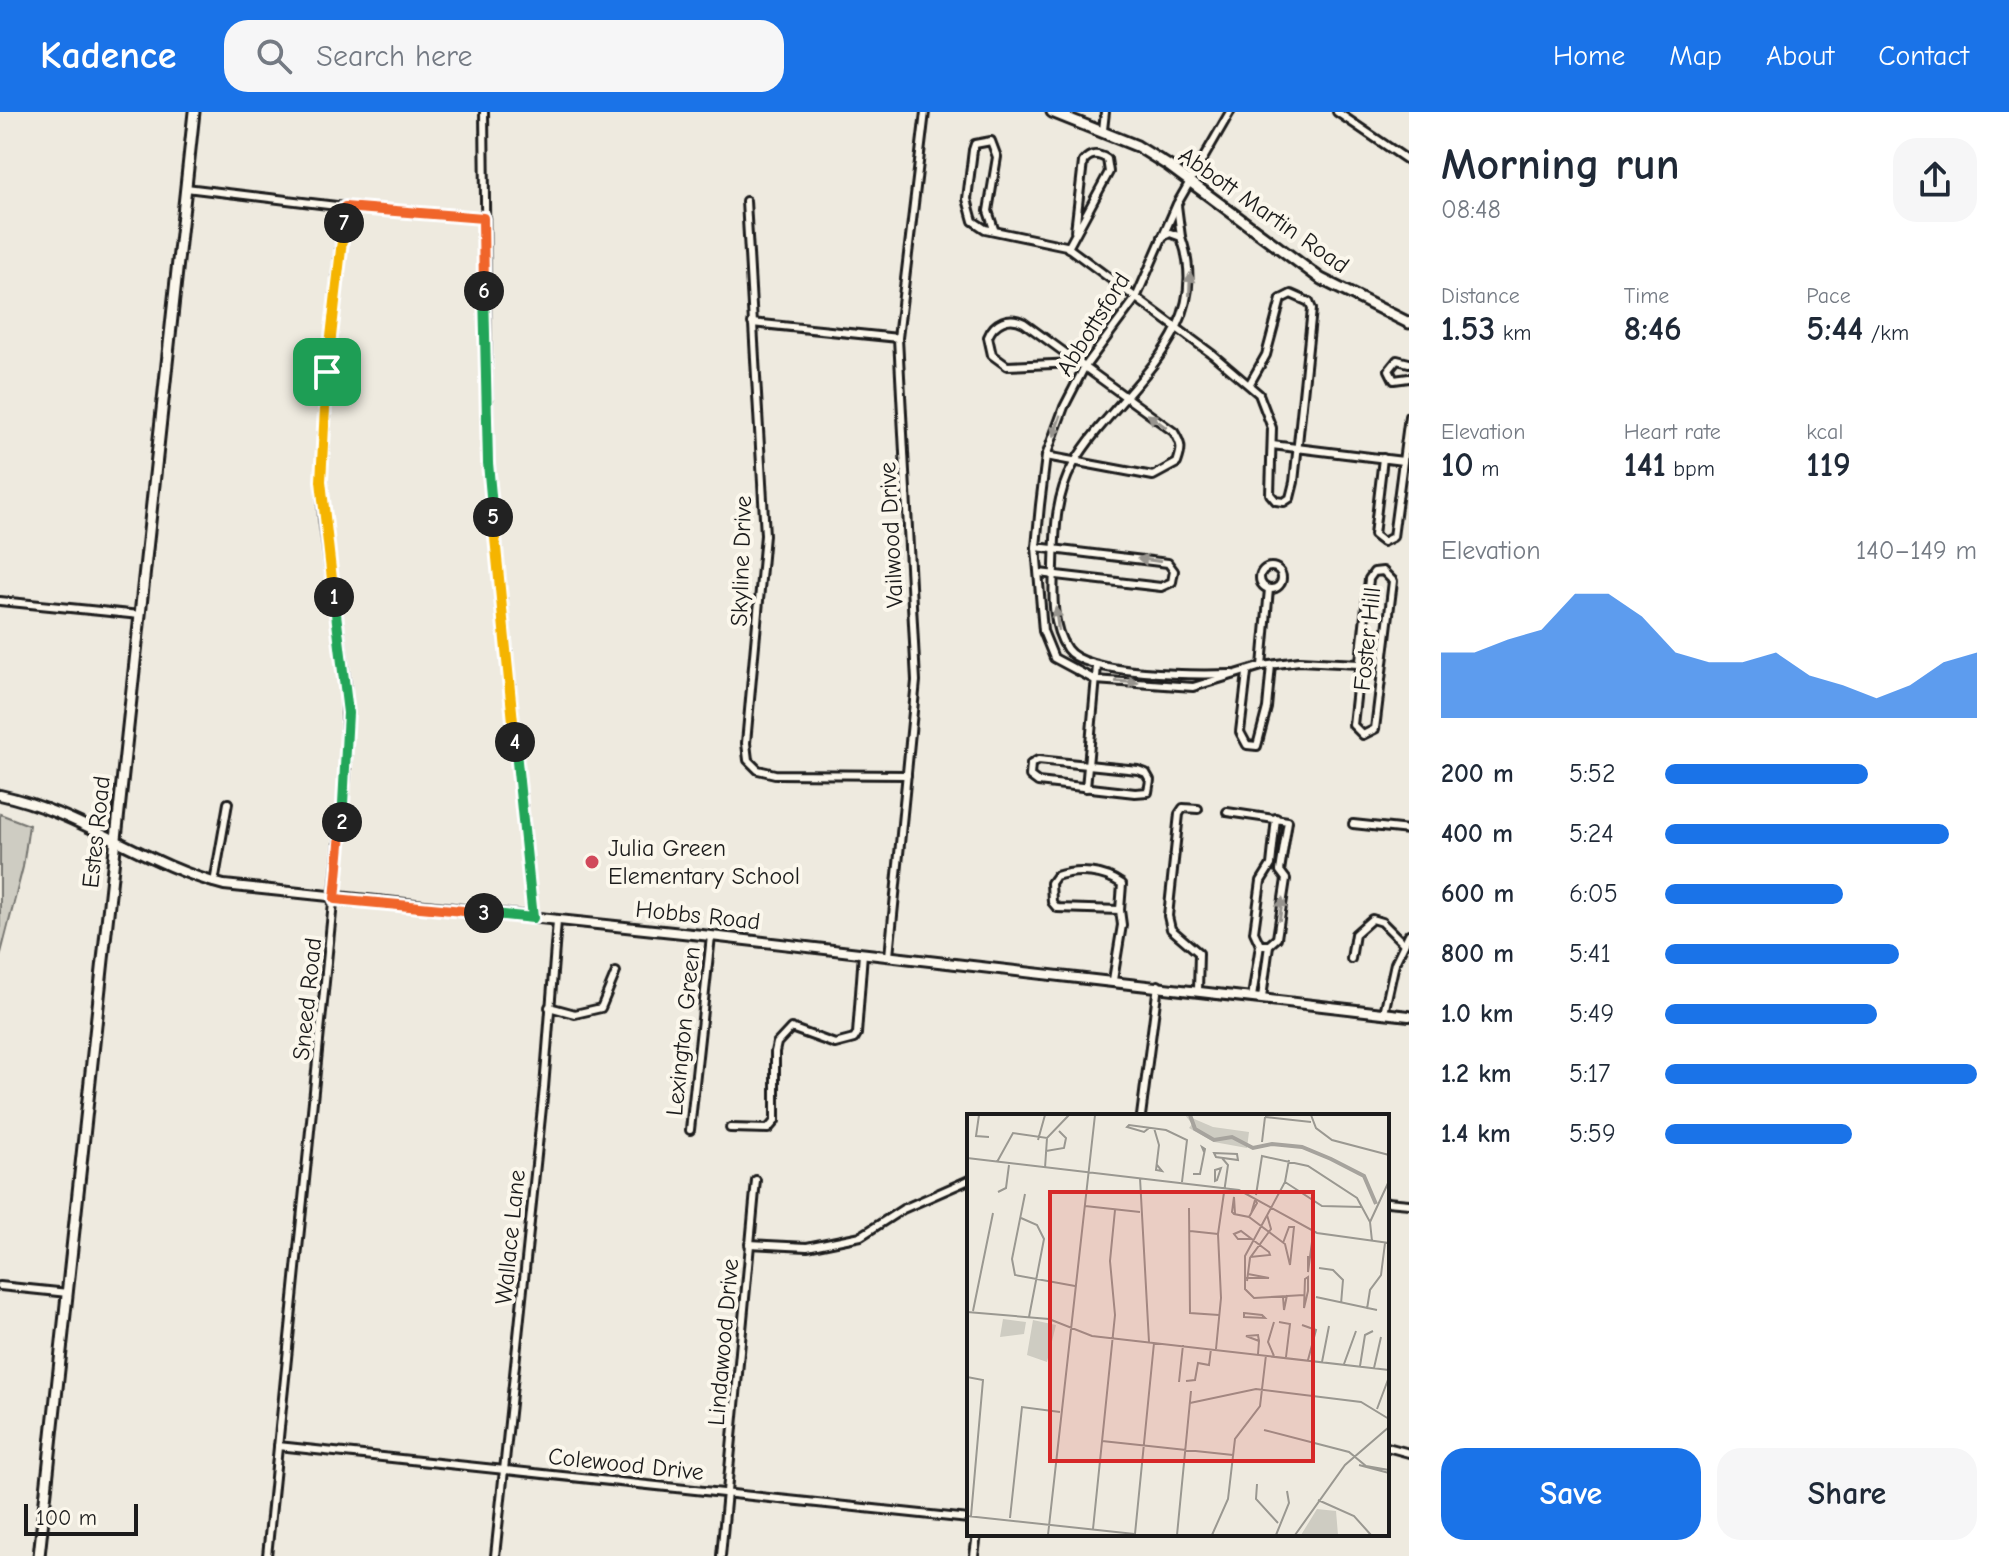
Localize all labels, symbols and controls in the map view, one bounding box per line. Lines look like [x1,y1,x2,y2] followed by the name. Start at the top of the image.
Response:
[224,20,784,92] search box
[40,34,176,78] text: Kadence
[252,34,296,78] icon: search
[316,39,472,74] text: Search here
[1553,40,1625,72] text: Home
[1669,40,1722,72] text: Map
[1766,40,1834,72] text: About
[1878,40,1969,72] text: Contact
[1893,138,1977,222] button: share
[1441,139,1680,190] text: Morning run
[1174,141,1354,279] street label: Abbott Martin Road
[1441,195,1501,225] text: 08:48
[324,203,364,243] pin: 7
[339,210,349,236] text: 7
[1050,267,1136,381] street label: Abbottsford
[1183,270,1196,296] one-way arrow
[464,271,504,311] pin: 6
[478,278,490,304] text: 6
[1441,283,1520,309] text: Distance
[1624,283,1669,309] text: Time
[1806,283,1851,309] text: Pace
[1441,309,1495,349] text: 1.53
[1624,309,1682,349] text: 8:46
[1806,309,1863,349] text: 5:44
[1495,320,1532,346] text: km
[1863,320,1909,346] text: /km
[293,338,361,406] pin
[305,350,349,394] icon: arrive
[1147,413,1168,429] one-way arrow
[1050,414,1063,438] one-way arrow
[1441,419,1525,445] text: Elevation
[1624,419,1721,445] text: Heart rate
[1806,419,1843,445] text: kcal
[1441,445,1474,485] text: 10
[1624,445,1666,485] text: 141
[1806,445,1851,485] text: 119
[1474,456,1499,482] text: m
[1666,456,1715,482] text: bpm
[873,461,909,609] street label: Vailwood Drive
[725,495,757,627] street label: Skyline Drive
[473,497,513,537] pin: 5
[487,504,499,530] text: 5
[1441,536,1541,566] text: Elevation
[1856,536,1977,566] text: 140–149 m
[1136,553,1161,566] one-way arrow
[314,577,354,617] pin: 1
[330,584,338,610] text: 1
[1348,586,1386,692] street label: Foster Hill
[1050,606,1063,631] one-way arrow
[1115,676,1140,689] one-way arrow
[495,722,535,762] pin: 4
[510,729,520,755] text: 4
[1441,759,1514,789] text: 200 m
[1569,759,1616,789] text: 5:52
[76,775,116,889] street label: Estes Road
[322,802,362,842] pin: 2
[337,809,347,835] text: 2
[1441,819,1513,849] text: 400 m
[1569,819,1614,849] text: 5:24
[608,834,800,890] place label: Julia Green Elementary School
[583,853,601,871] marker: Julia Green Elementary School
[1441,879,1514,909] text: 600 m
[1569,879,1618,909] text: 6:05
[464,893,504,933] pin: 3
[634,895,762,935] street label: Hobbs Road
[1275,896,1288,921] one-way arrow
[479,900,489,926] text: 3
[287,936,327,1062] street label: Sneed Road
[1441,939,1514,969] text: 800 m
[1569,939,1611,969] text: 5:41
[660,945,706,1117] street label: Lexington Green
[1441,999,1513,1029] text: 1.0 km
[1569,999,1614,1029] text: 5:49
[1441,1059,1512,1089] text: 1.2 km
[1569,1059,1610,1089] text: 5:17
[967,1114,1389,1536] inset map
[1441,1119,1511,1149] text: 1.4 km
[1569,1119,1616,1149] text: 5:59
[489,1168,531,1306] street label: Wallace Lane
[702,1257,744,1427] street label: Lindawood Drive
[547,1442,705,1486] street label: Colewood Drive
[1441,1448,1701,1540] button: Save
[1717,1448,1977,1540] button: Share
[24,1500,138,1536] scale bar
[36,1505,97,1531] text: 100 m

